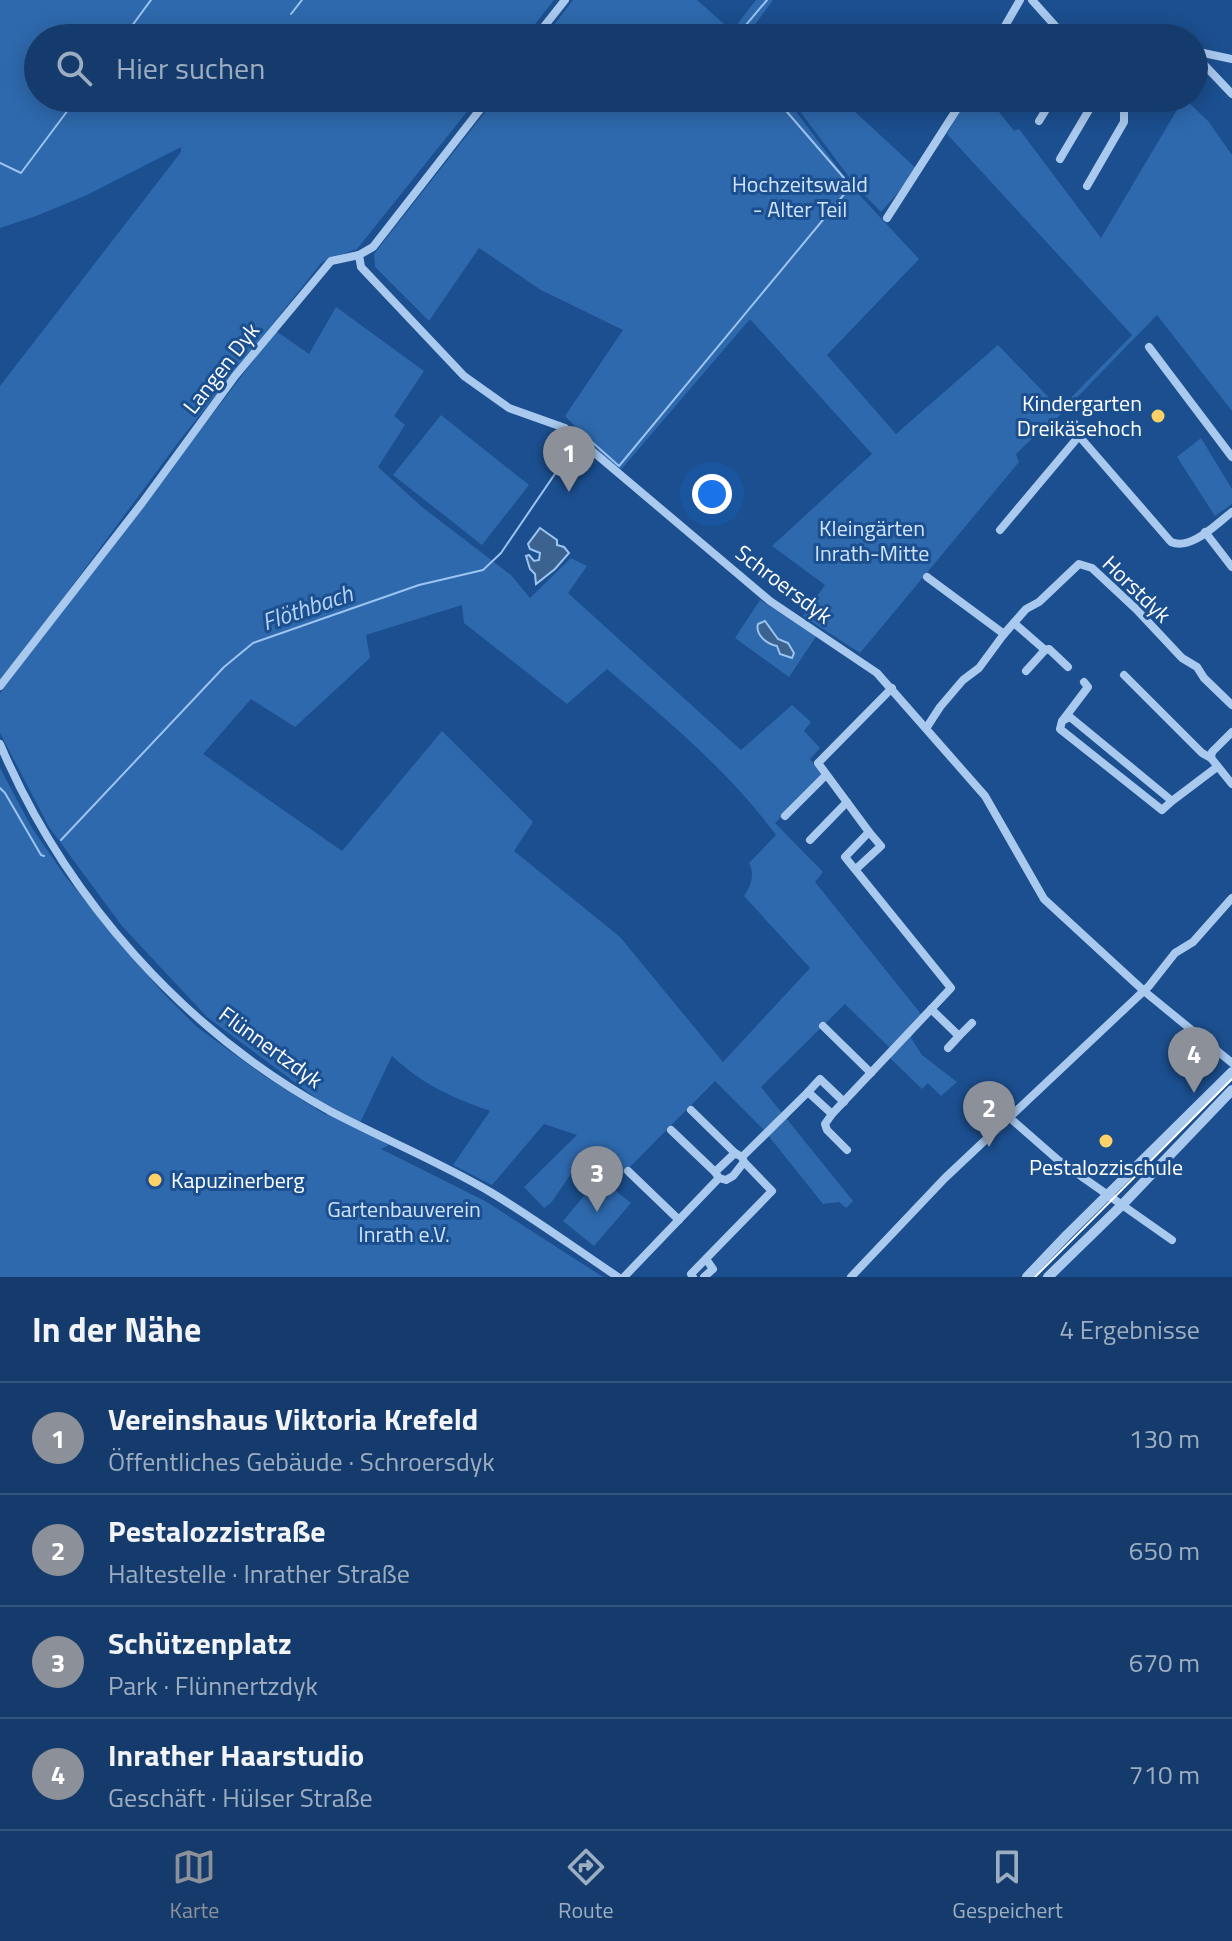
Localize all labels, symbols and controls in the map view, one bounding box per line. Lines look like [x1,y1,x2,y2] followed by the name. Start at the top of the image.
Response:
[24,24,1208,112] search box
[116,45,265,91] text: Hier suchen
[52,46,96,90] icon: search
[732,167,868,226] park label: Hochzeitswald - Alter Teil
[174,315,268,421] street label: Langen Dyk
[1017,386,1142,445] place label: Kindergarten Dreikäsehoch
[1149,407,1167,425] marker: Kindergarten Dreikäsehoch
[543,426,595,492] pin: 1
[692,474,732,514] your location
[815,511,929,570] park label: Kleingärten Inrath-Mitte
[728,536,840,632] street label: Schroersdyk
[1095,547,1180,631] street label: Horstdyk
[257,574,358,639] water label: Flöthbach
[212,998,330,1097] street label: Flünnertzdyk
[1168,1027,1220,1093] pin: 4
[963,1081,1015,1147] pin: 2
[1097,1132,1115,1150] marker: Pestalozzischule
[571,1146,623,1212] pin: 3
[1029,1150,1183,1184] place label: Pestalozzischule
[171,1163,305,1197] place label: Kapuzinerberg
[146,1171,164,1189] marker: Kapuzinerberg
[327,1192,481,1251] park label: Gartenbauverein Inrath e.V.
[32,1303,201,1355] text: In der Nähe
[1059,1310,1200,1349] text: 4 Ergebnisse
[108,1396,478,1442] text: Vereinshaus Viktoria Krefeld
[51,1419,65,1458] text: 1
[1129,1419,1200,1458] text: 130 m
[108,1442,495,1481] text: Öffentliches Gebäude · Schroersdyk
[108,1508,326,1554] text: Pestalozzistraße
[51,1531,65,1570] text: 2
[1129,1531,1200,1570] text: 650 m
[108,1554,410,1593] text: Haltestelle · Inrather Straße
[108,1620,292,1666] text: Schützenplatz
[51,1643,65,1682] text: 3
[1129,1643,1200,1682] text: 670 m
[108,1666,318,1705] text: Park · Flünnertzdyk
[108,1732,364,1778] text: Inrather Haarstudio
[51,1755,65,1794] text: 4
[1129,1755,1200,1794] text: 710 m
[108,1778,373,1817] text: Geschäft · Hülser Straße
[169,1845,219,1927] tab: Karte
[558,1845,614,1927] tab: Route
[952,1845,1063,1927] tab: Gespeichert

